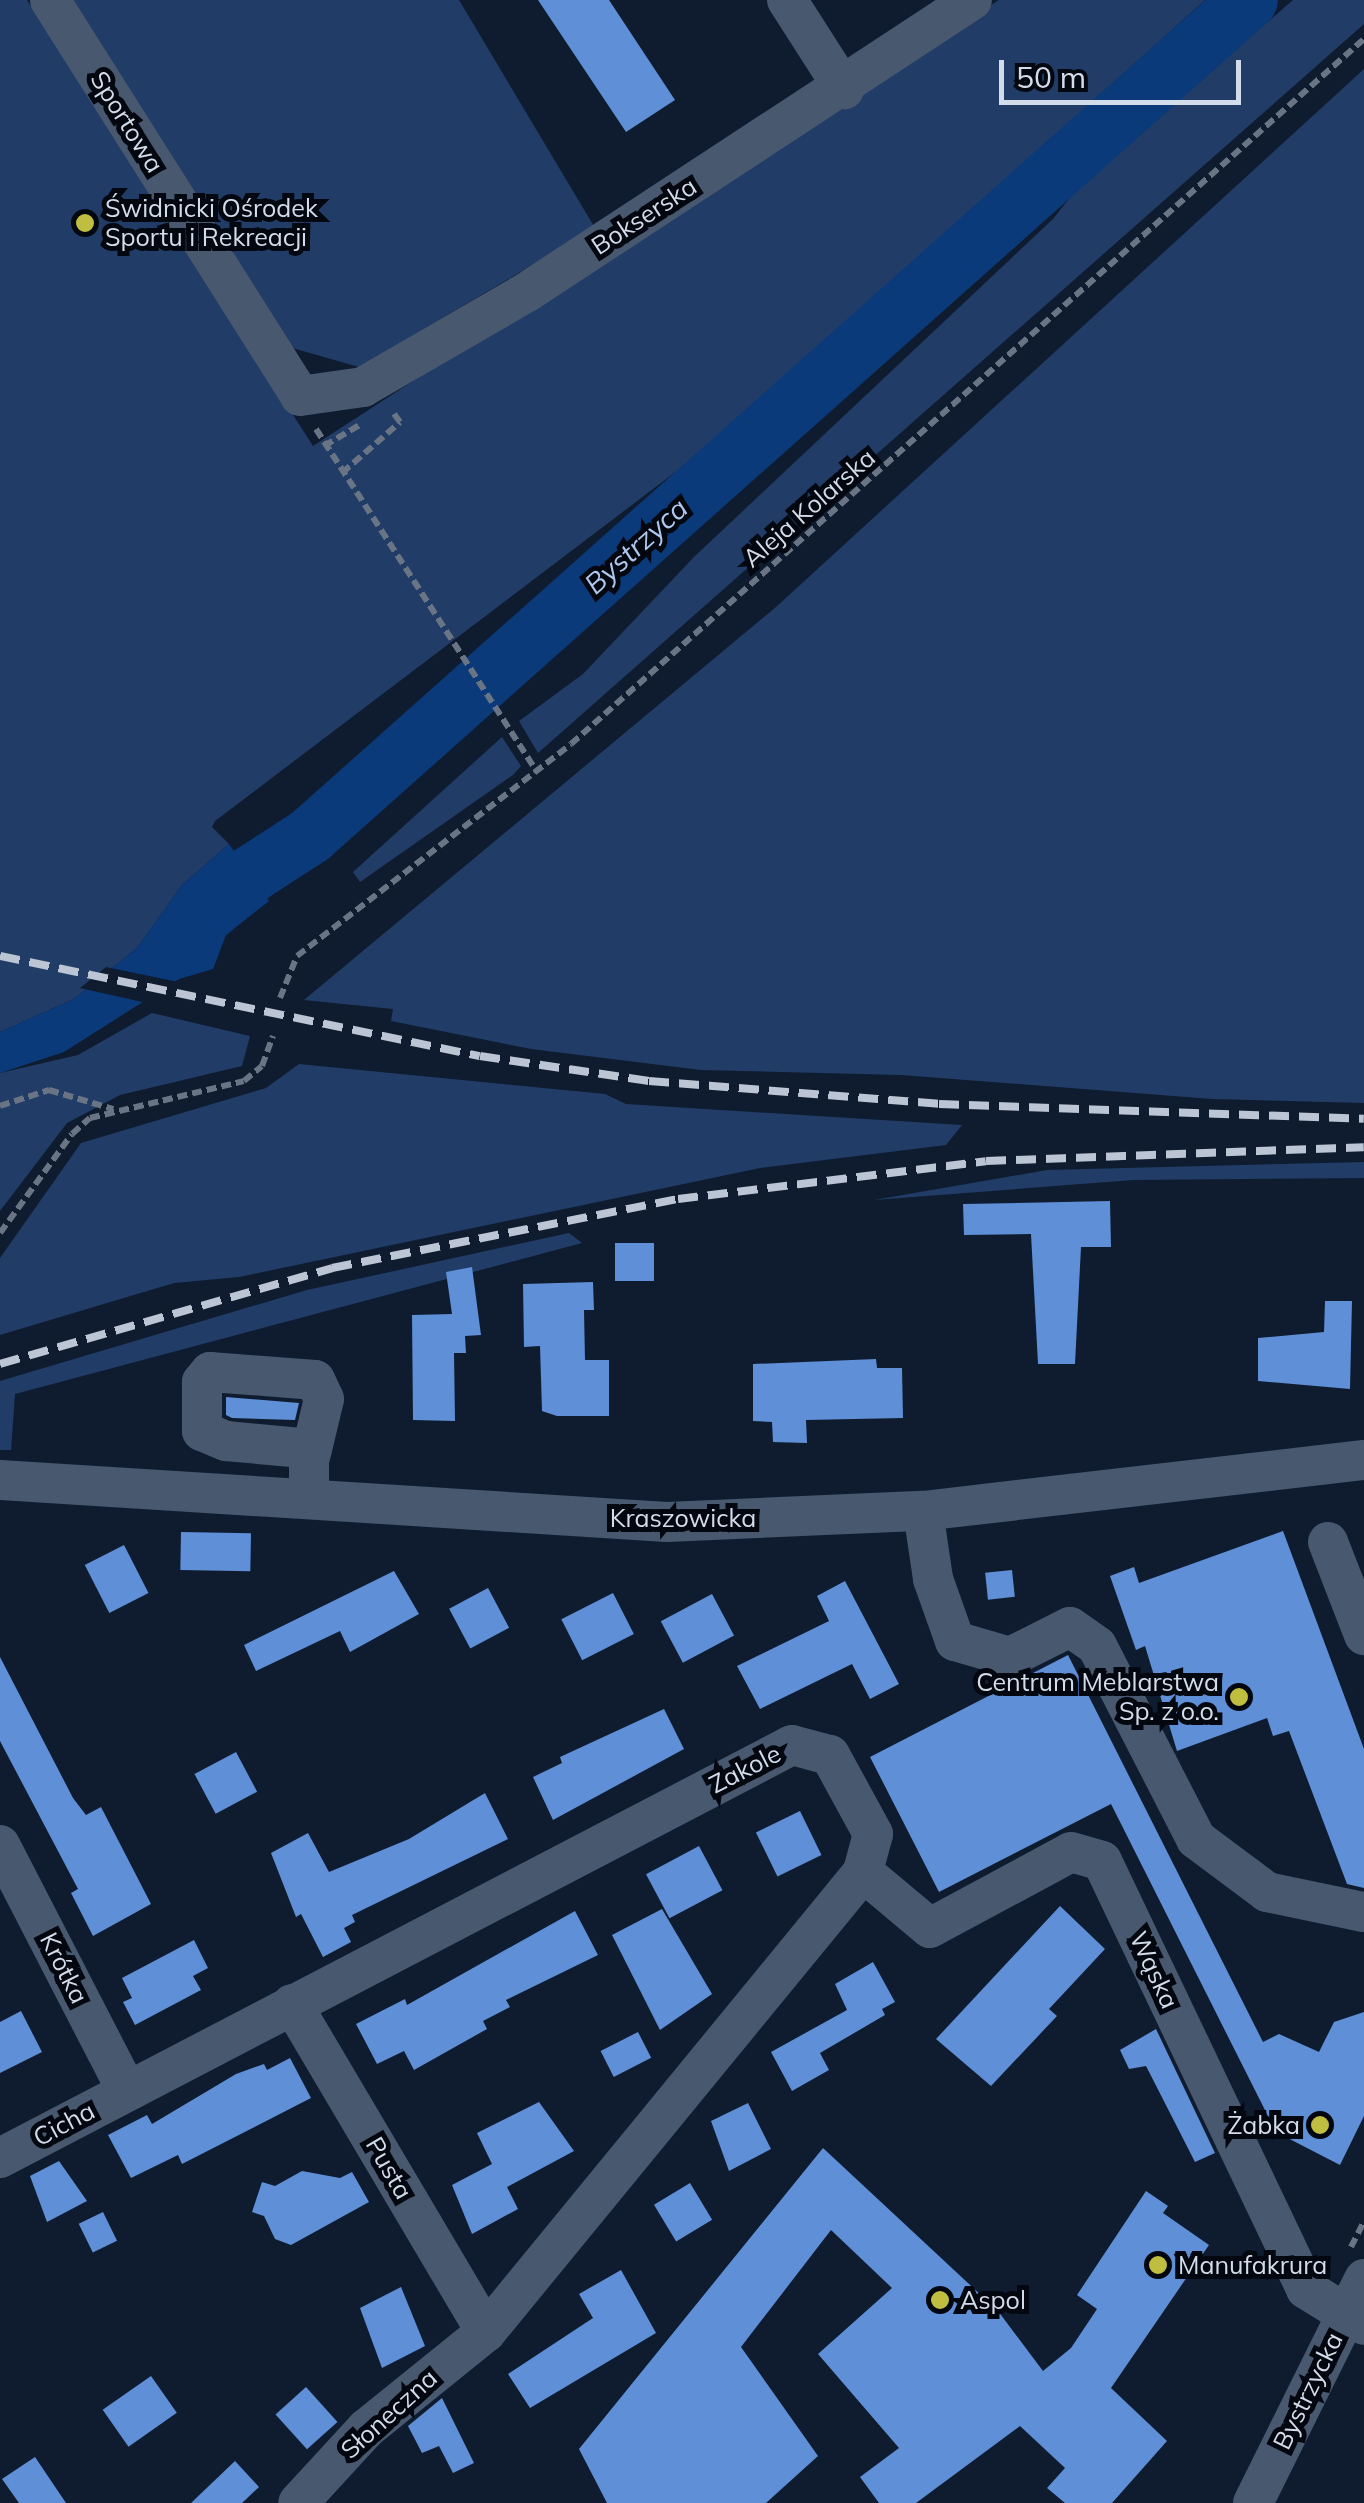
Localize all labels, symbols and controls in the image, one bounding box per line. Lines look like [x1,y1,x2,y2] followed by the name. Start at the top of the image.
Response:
[1004,40,1246,102] scale bar
[1016,58,1086,96] text: 50 m
[84,66,170,178] street label: Sportowa
[586,171,702,261] street label: Bokserska
[105,194,318,253] place label: Świdnicki Ośrodek Sportu i Rekreacji
[74,212,96,234] marker: Świdnicki Ośrodek Sportu i Rekreacji
[737,442,881,574] street label: Aleja Kolarska
[578,491,694,601] water label: Bystrzyca
[610,1503,756,1533] street label: Kraszowicka
[976,1668,1219,1727] place label: Centrum Meblarstwa Sp. z o.o.
[1228,1686,1250,1708] marker: Centrum Meblarstwa Sp. z o.o.
[704,1738,786,1800] street label: Zakole
[1123,1927,1185,2013] street label: Wąska
[34,1928,94,2008] street label: Krótka
[28,2095,100,2153] street label: Cicha
[1228,2110,1300,2140] place label: Żabka
[1309,2114,1331,2136] marker: Żabka
[359,2132,419,2204] street label: Pusta
[1178,2250,1327,2280] place label: Manufakrura
[1147,2254,1169,2276] marker: Manufakrura
[960,2285,1026,2315] place label: Aspol
[929,2289,951,2311] marker: Aspol
[1267,2328,1349,2454] street label: Bystrzycka
[335,2363,443,2465] street label: Słoneczna

